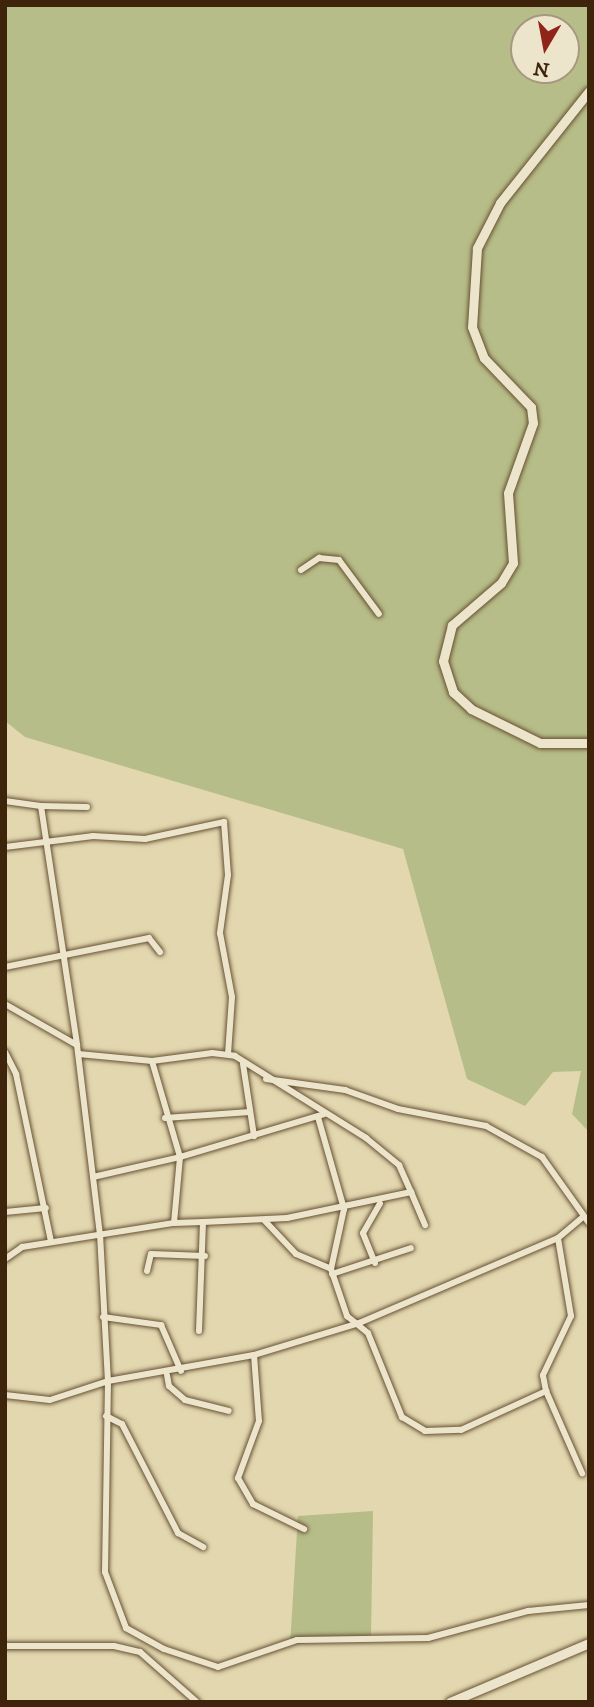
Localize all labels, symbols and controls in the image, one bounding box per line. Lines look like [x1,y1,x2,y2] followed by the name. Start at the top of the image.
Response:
[510,14,580,84] north arrow
[532,56,551,81] text: N

